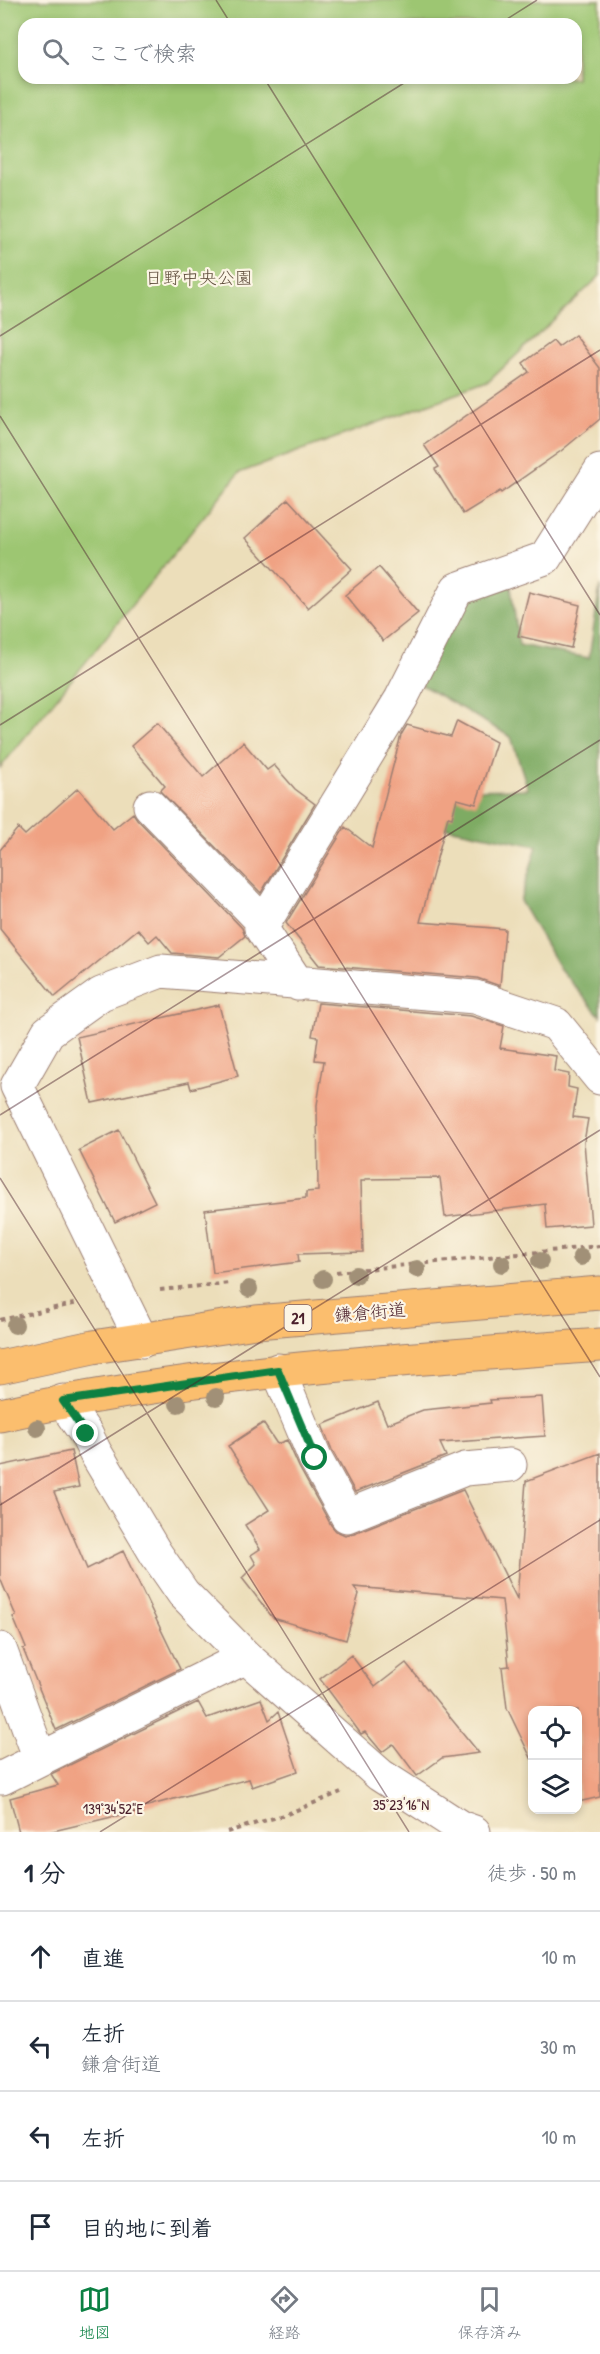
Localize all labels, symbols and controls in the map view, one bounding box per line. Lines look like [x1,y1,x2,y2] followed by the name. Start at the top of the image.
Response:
[18,18,582,84] search box
[39,35,72,68] icon: search
[87,38,197,68] text: ここで検索
[145,265,253,290] park label: 日野中央公園
[333,1296,407,1328] street label: 鎌倉街道
[284,1305,312,1331] road number: 21
[72,1420,98,1446] route end
[301,1444,327,1470] route start
[528,1706,582,1814] map controls
[528,1706,582,1760] button: locate
[528,1760,582,1814] button: layers
[373,1794,429,1815] text: 35°23'16"N
[83,1798,144,1819] text: 139°34'52"E
[24,1855,65,1890] text: 1 分
[487,1859,576,1886] text: 徒歩 · 50 m
[24,1940,57,1973] icon: ahead
[81,1943,125,1973] text: 直進
[542,1943,576,1970] text: 10 m
[81,2018,125,2048] text: 左折
[24,2030,57,2063] icon: left
[540,2033,576,2060] text: 30 m
[81,2050,161,2077] text: 鎌倉街道
[24,2120,57,2153] icon: left
[81,2123,125,2153] text: 左折
[542,2123,576,2150] text: 10 m
[24,2210,57,2243] icon: arrive
[81,2213,213,2243] text: 目的地に到着
[78,2283,111,2343] tab: 地図
[268,2283,301,2343] tab: 経路
[458,2283,522,2343] tab: 保存済み

